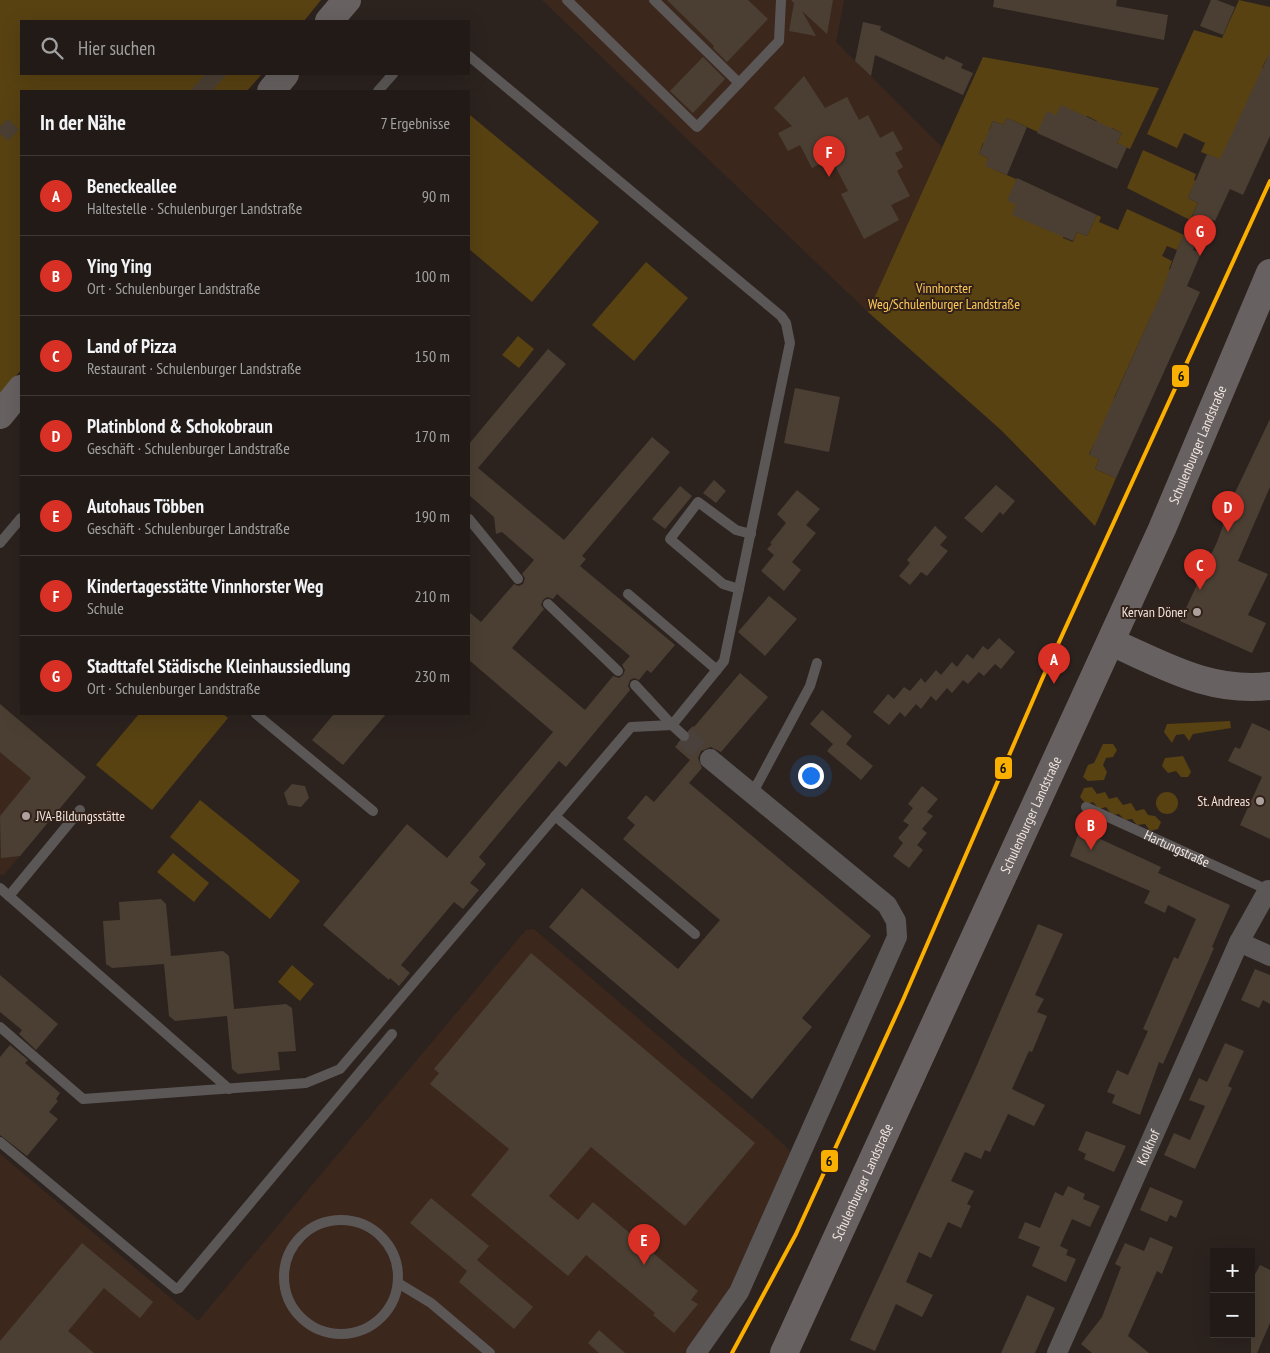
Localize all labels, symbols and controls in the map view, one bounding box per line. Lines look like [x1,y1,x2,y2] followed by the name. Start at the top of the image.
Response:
[20,20,470,75] search box
[38,34,66,62] icon: search
[78,36,155,60] text: Hier suchen
[40,109,126,136] text: In der Nähe
[380,113,450,133] text: 7 Ergebnisse
[813,136,845,177] pin: F
[87,174,177,198] text: Beneckeallee
[52,186,60,206] text: A
[422,186,450,206] text: 90 m
[87,198,302,218] text: Haltestelle · Schulenburger Landstraße
[1184,215,1216,256] pin: G
[87,254,152,278] text: Ying Ying
[52,266,60,286] text: B
[415,266,450,286] text: 100 m
[87,278,260,298] text: Ort · Schulenburger Landstraße
[868,279,1020,313] park label: Vinnhorster Weg/Schulenburger Landstraße
[87,334,177,358] text: Land of Pizza
[52,346,60,366] text: C
[415,346,450,366] text: 150 m
[87,358,301,378] text: Restaurant · Schulenburger Landstraße
[1171,364,1190,388] line badge: 6
[1178,367,1185,385] text: 6
[1165,382,1231,507] street label: Schulenburger Landstraße
[87,414,273,438] text: Platinblond & Schokobraun
[52,426,60,446] text: D
[415,426,450,446] text: 170 m
[87,438,290,458] text: Geschäft · Schulenburger Landstraße
[1212,491,1244,532] pin: D
[87,494,204,518] text: Autohaus Többen
[53,506,59,526] text: E
[415,506,450,526] text: 190 m
[87,518,290,538] text: Geschäft · Schulenburger Landstraße
[1184,549,1216,590] pin: C
[87,574,324,598] text: Kindertagesstätte Vinnhorster Weg
[53,586,59,606] text: F
[415,586,450,606] text: 210 m
[87,598,124,618] text: Schule
[1122,603,1187,621] place label: Kervan Döner
[1191,606,1203,618] marker: Kervan Döner
[1038,643,1070,684] pin: A
[87,654,350,678] text: Stadttafel Städische Kleinhaussiedlung
[52,666,60,686] text: G
[415,666,450,686] text: 230 m
[87,678,260,698] text: Ort · Schulenburger Landstraße
[996,753,1066,877] street label: Schulenburger Landstraße
[994,756,1013,780] line badge: 6
[1000,759,1007,777] text: 6
[798,763,824,789] your location
[1197,792,1250,810] place label: St. Andreas
[1254,795,1266,807] marker: St. Andreas
[35,807,125,825] place label: JVA-Bildungsstätte
[1075,809,1107,850] pin: B
[20,810,32,822] marker: JVA-Bildungsstätte
[1141,826,1213,871] street label: Hartungstraße
[828,1120,897,1244] street label: Schulenburger Landstraße
[1132,1126,1164,1168] street label: Kolkhof
[820,1149,839,1173] line badge: 6
[826,1152,833,1170] text: 6
[628,1224,660,1265] pin: E
[1210,1248,1255,1338] map controls
[1210,1248,1255,1293] button: +
[1210,1293,1255,1338] button: −

